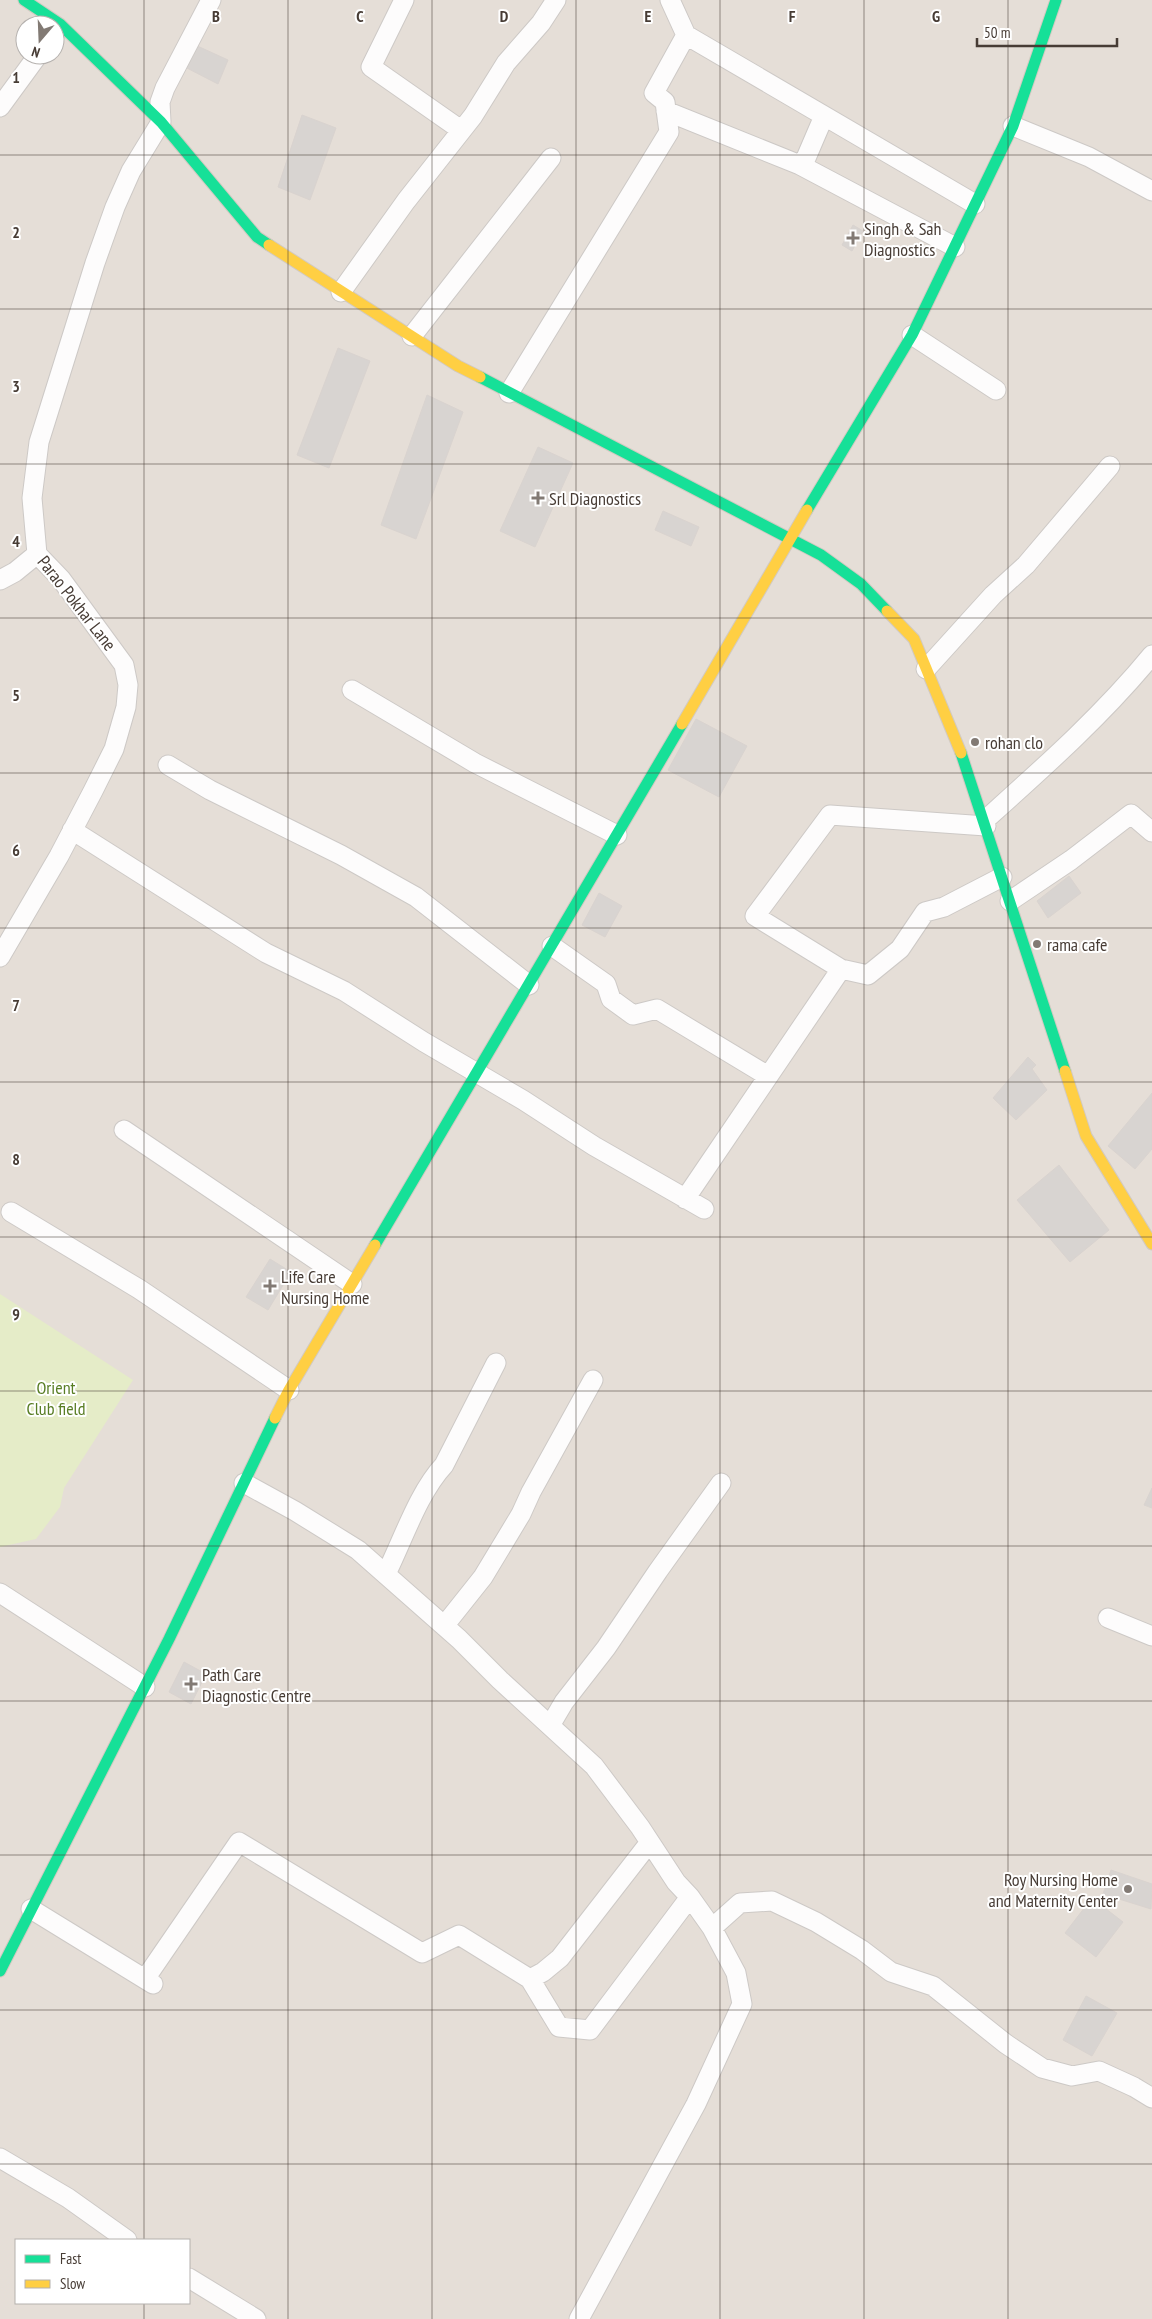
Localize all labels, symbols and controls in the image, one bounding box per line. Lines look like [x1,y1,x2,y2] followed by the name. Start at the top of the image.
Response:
[212,6,220,26] text: B
[356,6,364,26] text: C
[500,6,509,26] text: D
[645,6,652,26] text: E
[789,6,796,26] text: F
[932,6,940,26] text: G
[15,15,65,65] north arrow
[977,15,1117,47] scale bar
[984,23,1010,42] text: 50 m
[29,43,42,62] text: N
[12,67,20,87] text: 1
[864,217,941,261] place label: Singh & Sah Diagnostics
[12,222,20,242] text: 2
[846,231,860,245] marker: Singh & Sah Diagnostics
[12,376,20,396] text: 3
[549,487,641,510] place label: Srl Diagnostics
[531,491,545,505] marker: Srl Diagnostics
[12,531,20,551] text: 4
[33,551,121,655] street label: Parao Pokhar Lane
[12,685,20,705] text: 5
[985,731,1043,754] place label: rohan clo
[969,736,981,748] marker: rohan clo
[12,840,20,860] text: 6
[1047,933,1107,956] place label: rama cafe
[1031,938,1043,950] marker: rama cafe
[12,995,20,1015] text: 7
[12,1149,20,1169] text: 8
[281,1265,370,1309] place label: Life Care Nursing Home
[263,1279,277,1293] marker: Life Care Nursing Home
[12,1304,20,1324] text: 9
[26,1376,86,1420] park label: Orient Club field
[202,1663,311,1707] place label: Path Care Diagnostic Centre
[184,1677,198,1691] marker: Path Care Diagnostic Centre
[988,1868,1118,1912] place label: Roy Nursing Home and Maternity Center
[1122,1883,1134,1895] marker: Roy Nursing Home and Maternity Center
[15,2239,190,2304] legend
[60,2249,81,2268] text: Fast
[60,2274,85,2293] text: Slow

